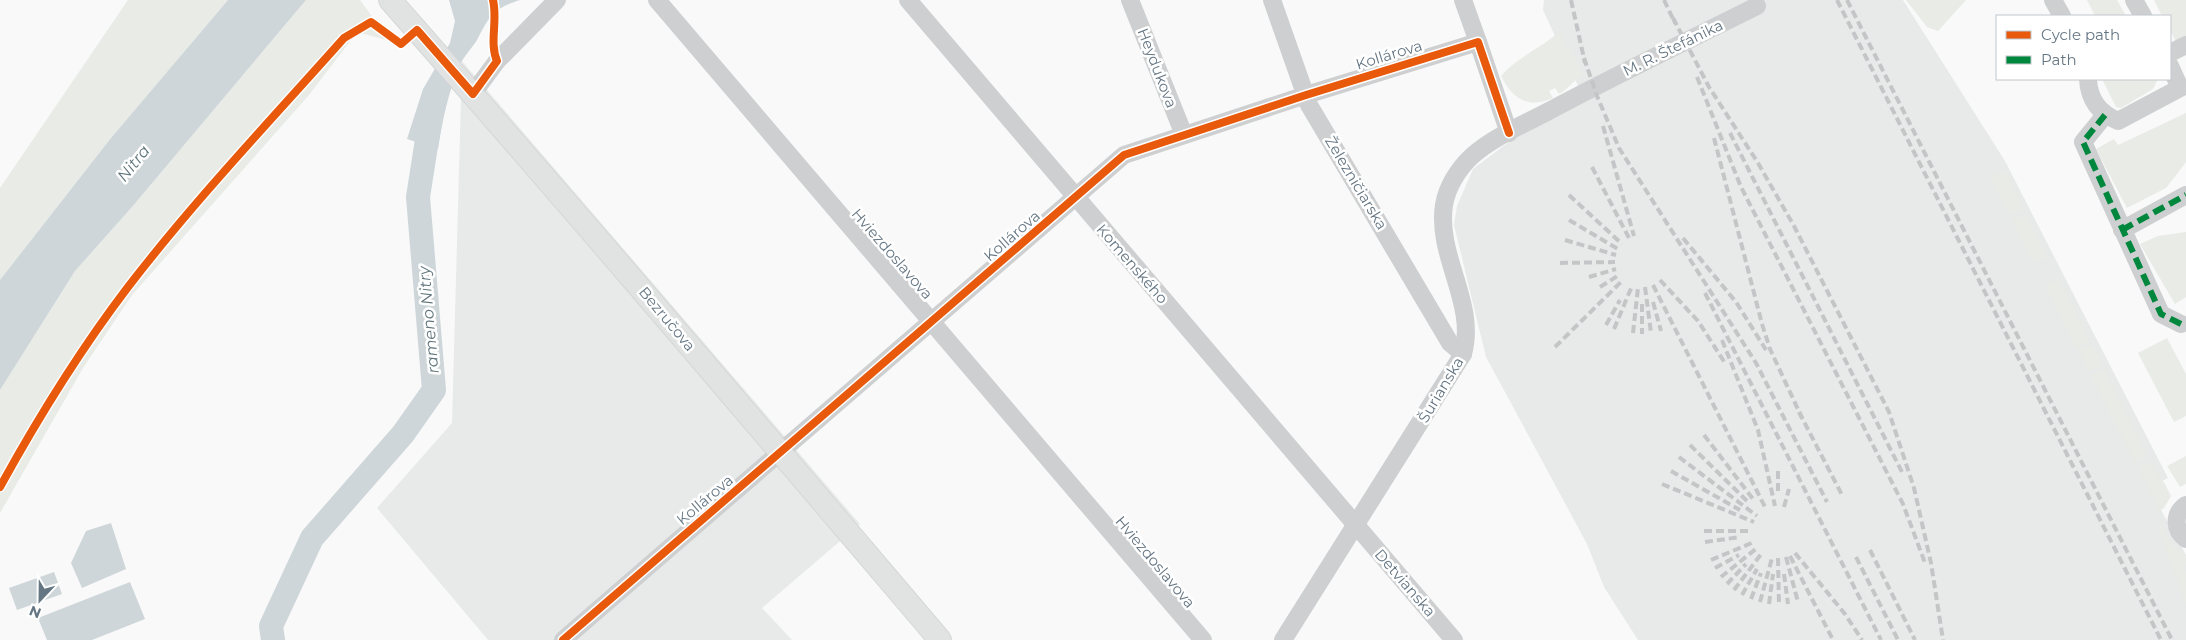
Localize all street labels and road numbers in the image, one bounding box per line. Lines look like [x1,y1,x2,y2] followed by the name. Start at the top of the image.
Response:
[1620,15,1726,80] street label: M. R. Štefánika
[1134,25,1181,110] street label: Heydukova
[1353,35,1424,74] street label: Kollárova
[1321,133,1392,233] street label: Železničiarska
[848,204,937,303] street label: Hviezdoslavova
[980,206,1044,265] street label: Kollárova
[1093,220,1172,307] street label: Komenského
[635,283,700,355] street label: Bezručova
[1414,353,1468,426] street label: Šurianska
[672,470,737,529] street label: Kollárova
[1111,512,1199,612] street label: Hviezdoslavova
[1371,545,1440,620] street label: Detvianska

